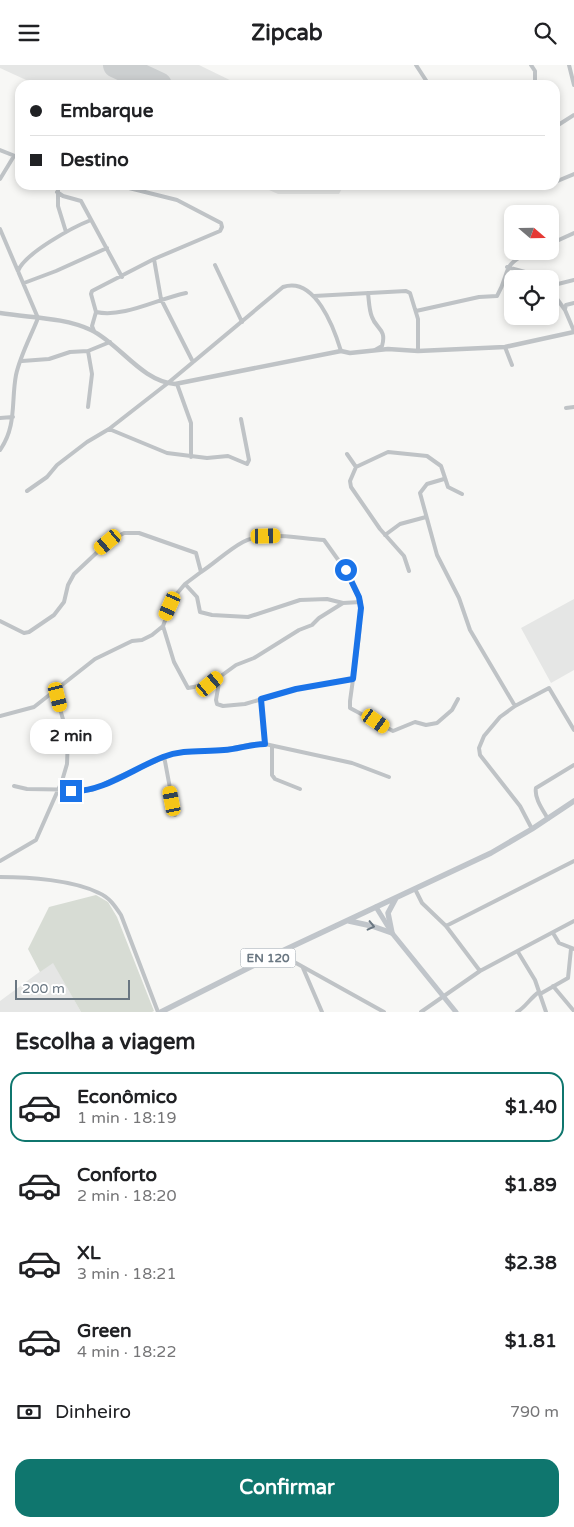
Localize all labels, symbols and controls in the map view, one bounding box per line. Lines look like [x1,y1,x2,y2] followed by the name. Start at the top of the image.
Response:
[15,19,43,47] icon: menu
[531,19,559,47] icon: search
[251,20,323,46] text: Zipcab
[60,100,153,122] text: Embarque
[60,149,129,171] text: Destino
[504,205,559,260] north arrow
[504,205,559,325] map controls
[504,270,559,325] button: locate
[91,527,124,557] car
[250,528,281,544] car
[335,559,357,581] route start
[157,589,182,623] car
[193,669,226,699] car
[47,681,68,713] car
[359,706,392,736] car
[30,719,112,753] callout: 2 min
[50,726,92,746] text: 2 min
[60,780,82,802] route end
[161,785,182,817] car
[366,920,375,931] one-way arrow
[240,949,296,967] road number: EN 120
[15,977,130,1000] scale bar
[22,980,65,997] text: 200 m
[15,1029,196,1055] text: Escolha a viagem
[17,1085,62,1130] icon: car
[77,1086,177,1108] text: Econômico
[505,1096,557,1118] text: $1.40
[77,1108,176,1128] text: 1 min · 18:19
[17,1163,62,1208] icon: car
[77,1164,157,1186] text: Conforto
[505,1174,557,1196] text: $1.89
[77,1186,176,1206] text: 2 min · 18:20
[17,1241,62,1286] icon: car
[77,1242,101,1264] text: XL
[505,1252,557,1274] text: $2.38
[77,1264,176,1284] text: 3 min · 18:21
[17,1319,62,1364] icon: car
[77,1320,131,1342] text: Green
[505,1330,557,1352] text: $1.81
[77,1342,176,1362] text: 4 min · 18:22
[15,1398,43,1426] icon: cash
[55,1401,131,1423] text: Dinheiro
[510,1402,559,1422] text: 790 m
[15,1459,559,1517] button: Confirmar

